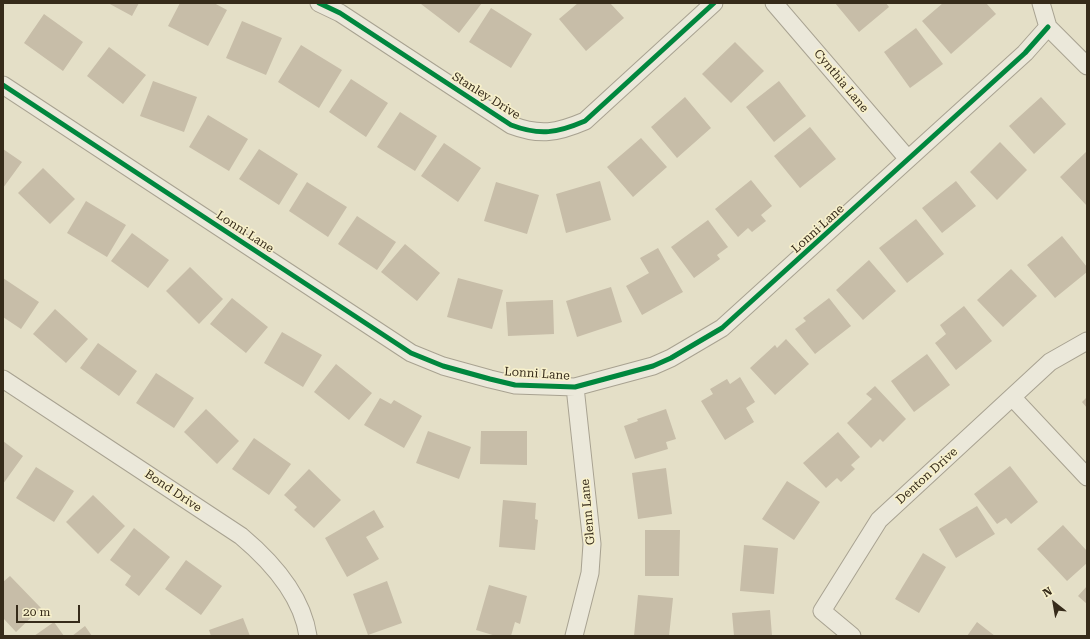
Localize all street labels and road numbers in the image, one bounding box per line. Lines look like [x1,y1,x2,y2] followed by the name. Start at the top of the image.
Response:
[811,47,871,115] street label: Cynthia Lane
[449,69,523,123] street label: Stanley Drive
[789,202,847,256] street label: Lonni Lane
[214,208,276,256] street label: Lonni Lane
[504,365,570,383] street label: Lonni Lane
[893,445,961,507] street label: Denton Drive
[142,467,204,515] street label: Bond Drive
[578,478,598,546] street label: Glenn Lane

